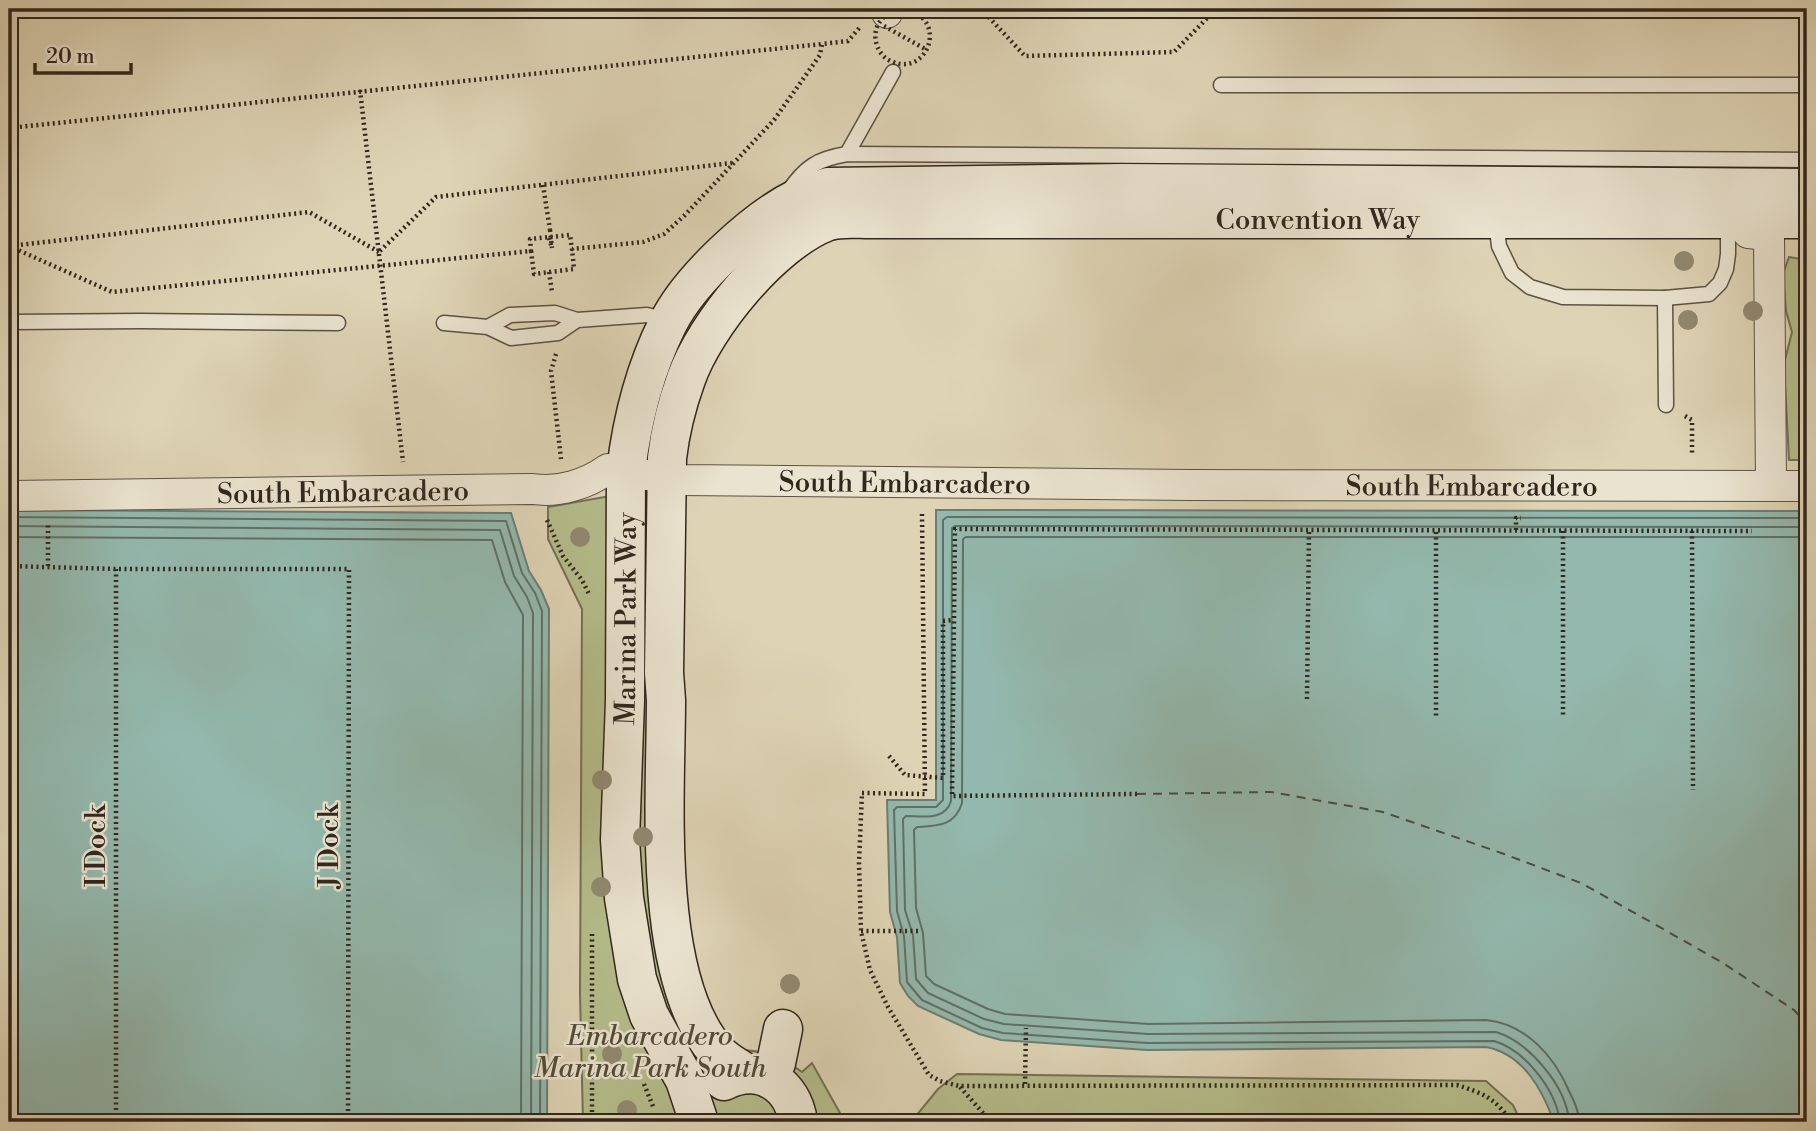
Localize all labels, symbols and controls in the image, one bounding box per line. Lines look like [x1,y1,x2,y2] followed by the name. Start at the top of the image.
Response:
[35,32,131,76] scale bar
[46,44,95,70] text: 20 m
[1216,203,1420,238] street label: Convention Way
[778,465,1031,502] street label: South Embarcadero
[1345,469,1598,505] street label: South Embarcadero
[217,474,469,512] street label: South Embarcadero
[608,512,645,726] street label: Marina Park Way
[312,802,347,889] street label: J Dock
[79,803,114,887] street label: I Dock
[534,1019,767,1086] park label: Embarcadero Marina Park South

